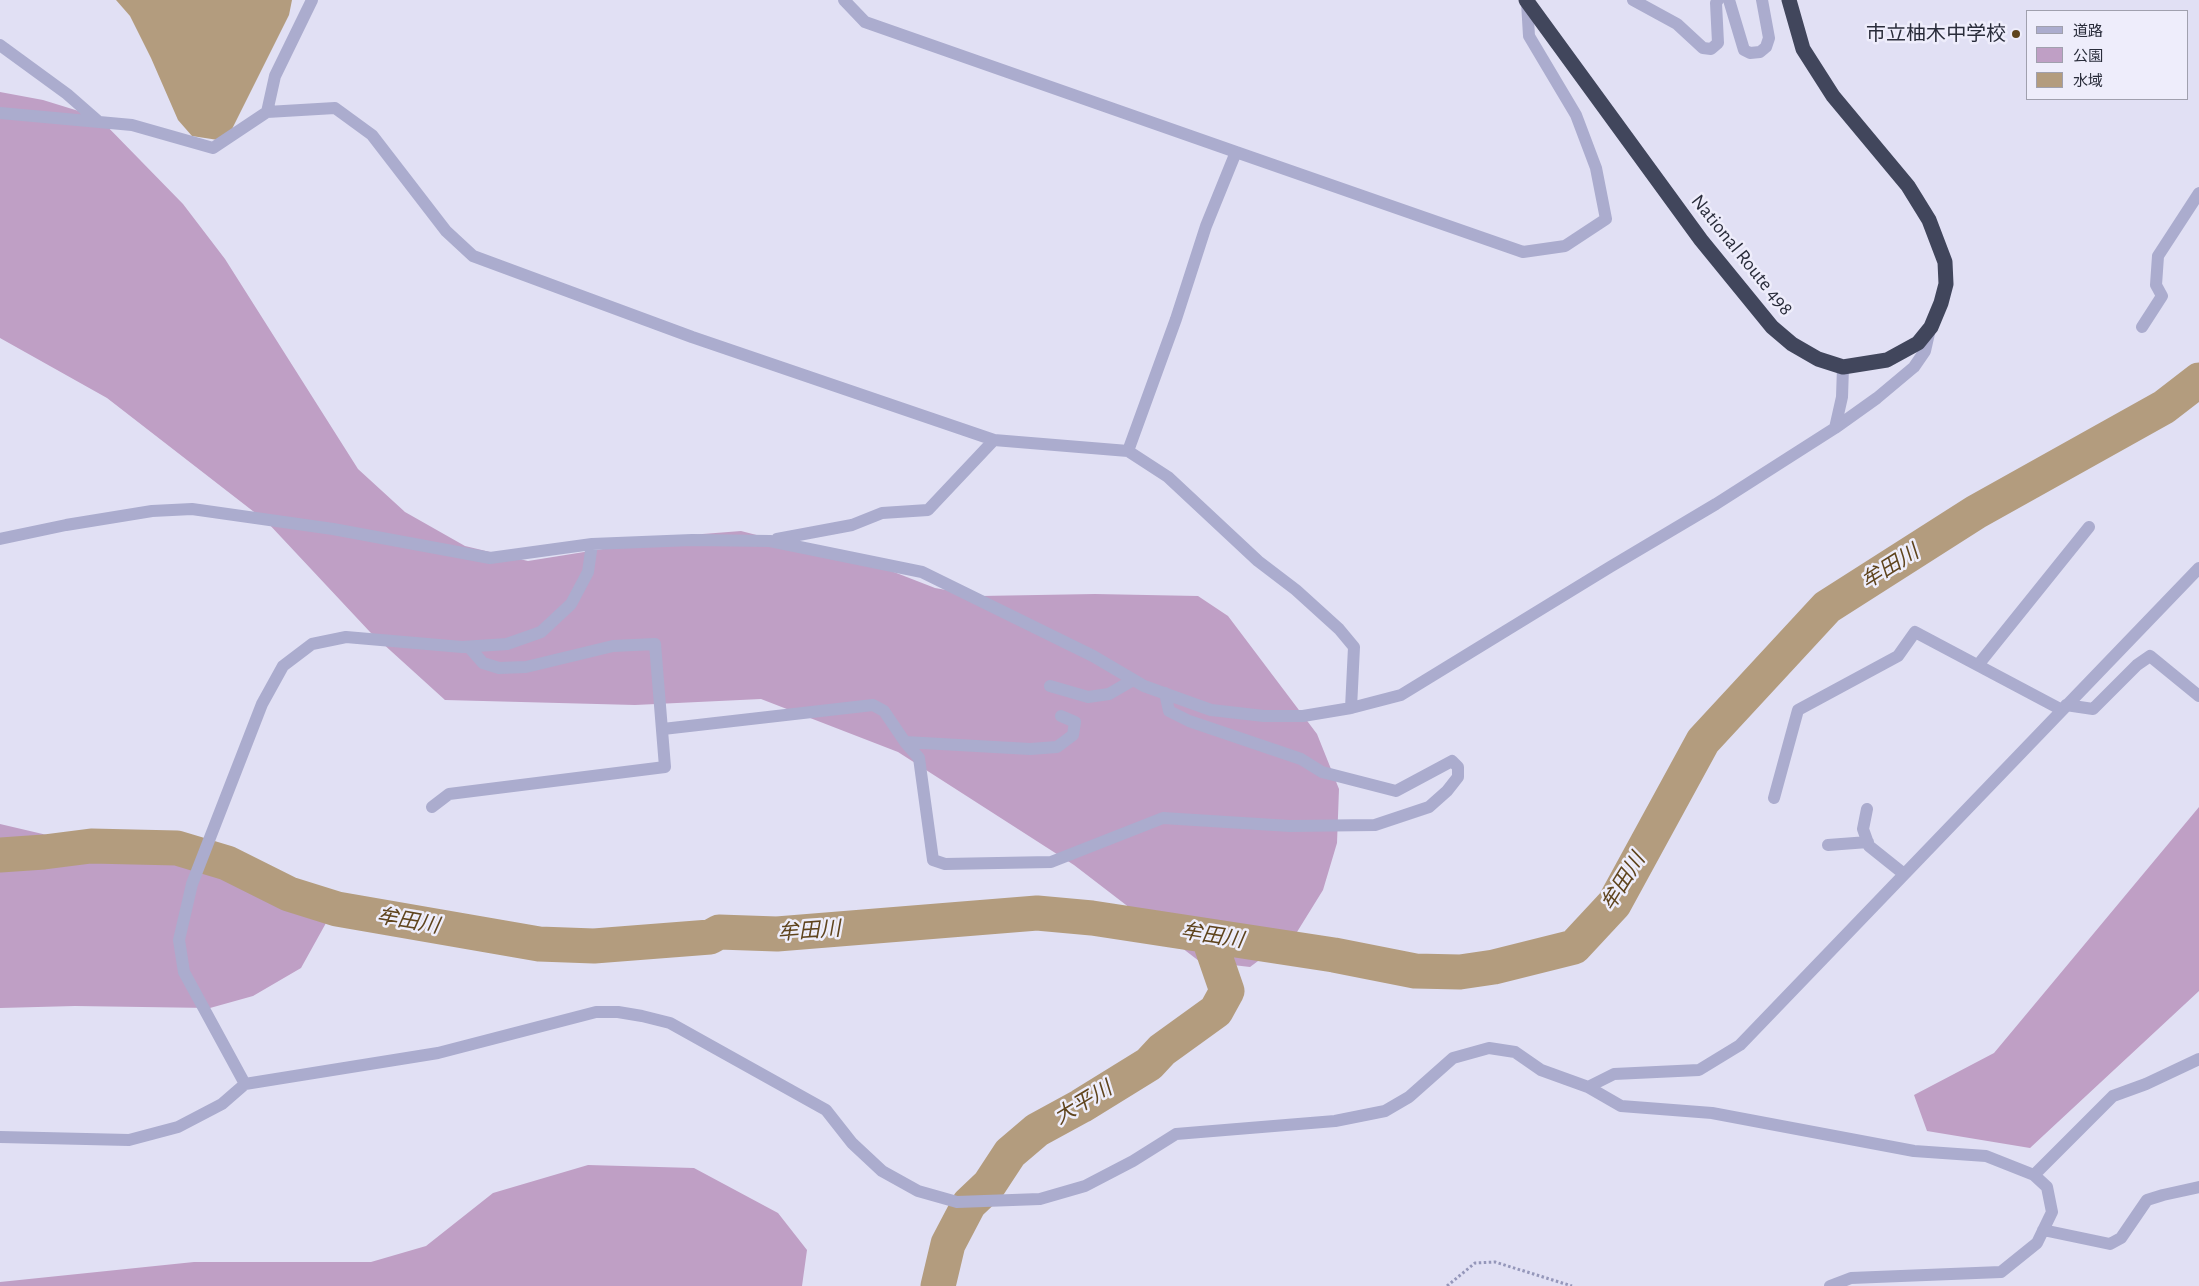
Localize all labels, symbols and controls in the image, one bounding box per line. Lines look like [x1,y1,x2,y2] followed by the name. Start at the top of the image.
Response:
[2026,10,2189,100] legend
[1866,22,2006,46] place label: 市立柚木中学校
[2073,24,2103,39] text: 道路
[2010,28,2022,40] marker: 市立柚木中学校
[2073,49,2103,64] text: 公園
[2073,74,2103,89] text: 水域
[1686,190,1798,320] street label: National Route 498
[1857,540,1923,594] water label: 牟田川
[1596,849,1650,915] water label: 牟田川
[375,903,441,939] water label: 牟田川
[777,916,841,946] water label: 牟田川
[1179,919,1245,953] water label: 牟田川
[1050,1076,1116,1130] water label: 大平川

